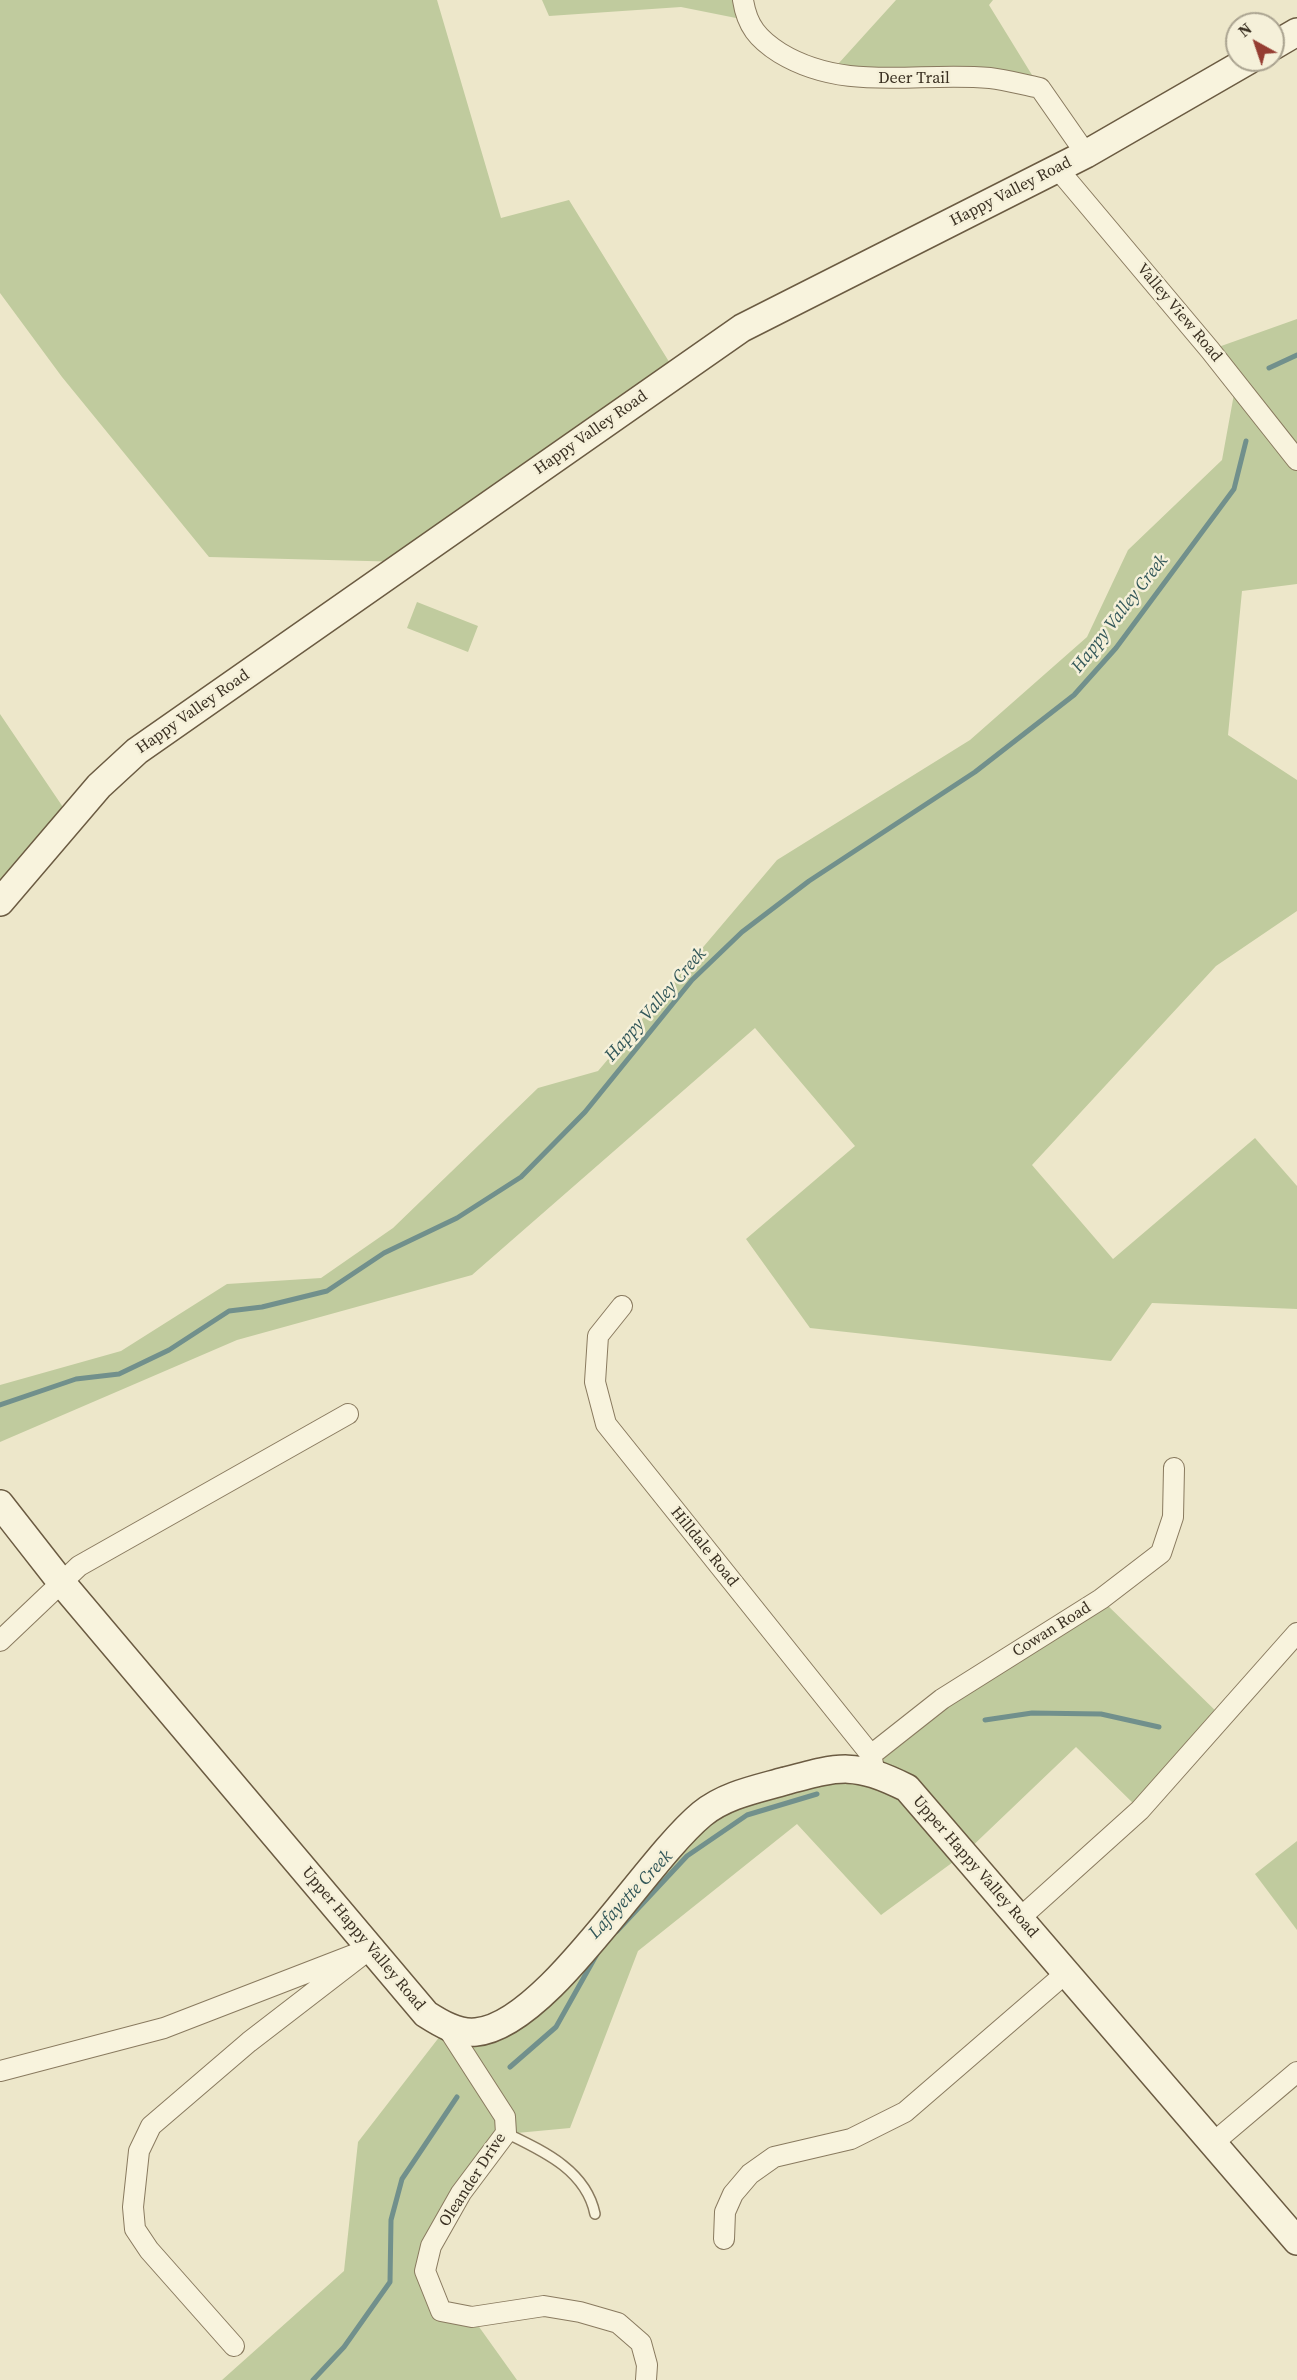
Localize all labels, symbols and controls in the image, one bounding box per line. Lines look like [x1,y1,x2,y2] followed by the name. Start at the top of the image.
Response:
[1225,12,1285,72] north arrow
[1233,18,1256,42] text: N
[878,69,950,89] street label: Deer Trail
[947,153,1075,231] street label: Happy Valley Road
[1132,260,1226,366] street label: Valley View Road
[531,387,651,479] street label: Happy Valley Road
[1067,551,1173,677] water label: Happy Valley Creek
[133,666,253,758] street label: Happy Valley Road
[601,944,711,1066] water label: Happy Valley Creek
[666,1503,742,1591] street label: Hilldale Road
[1009,1598,1095,1662] street label: Cowan Road
[908,1792,1042,1942] street label: Upper Happy Valley Road
[584,1846,678,1944] water label: Lafayette Creek
[297,1863,429,2015] street label: Upper Happy Valley Road
[435,2129,511,2231] street label: Oleander Drive

